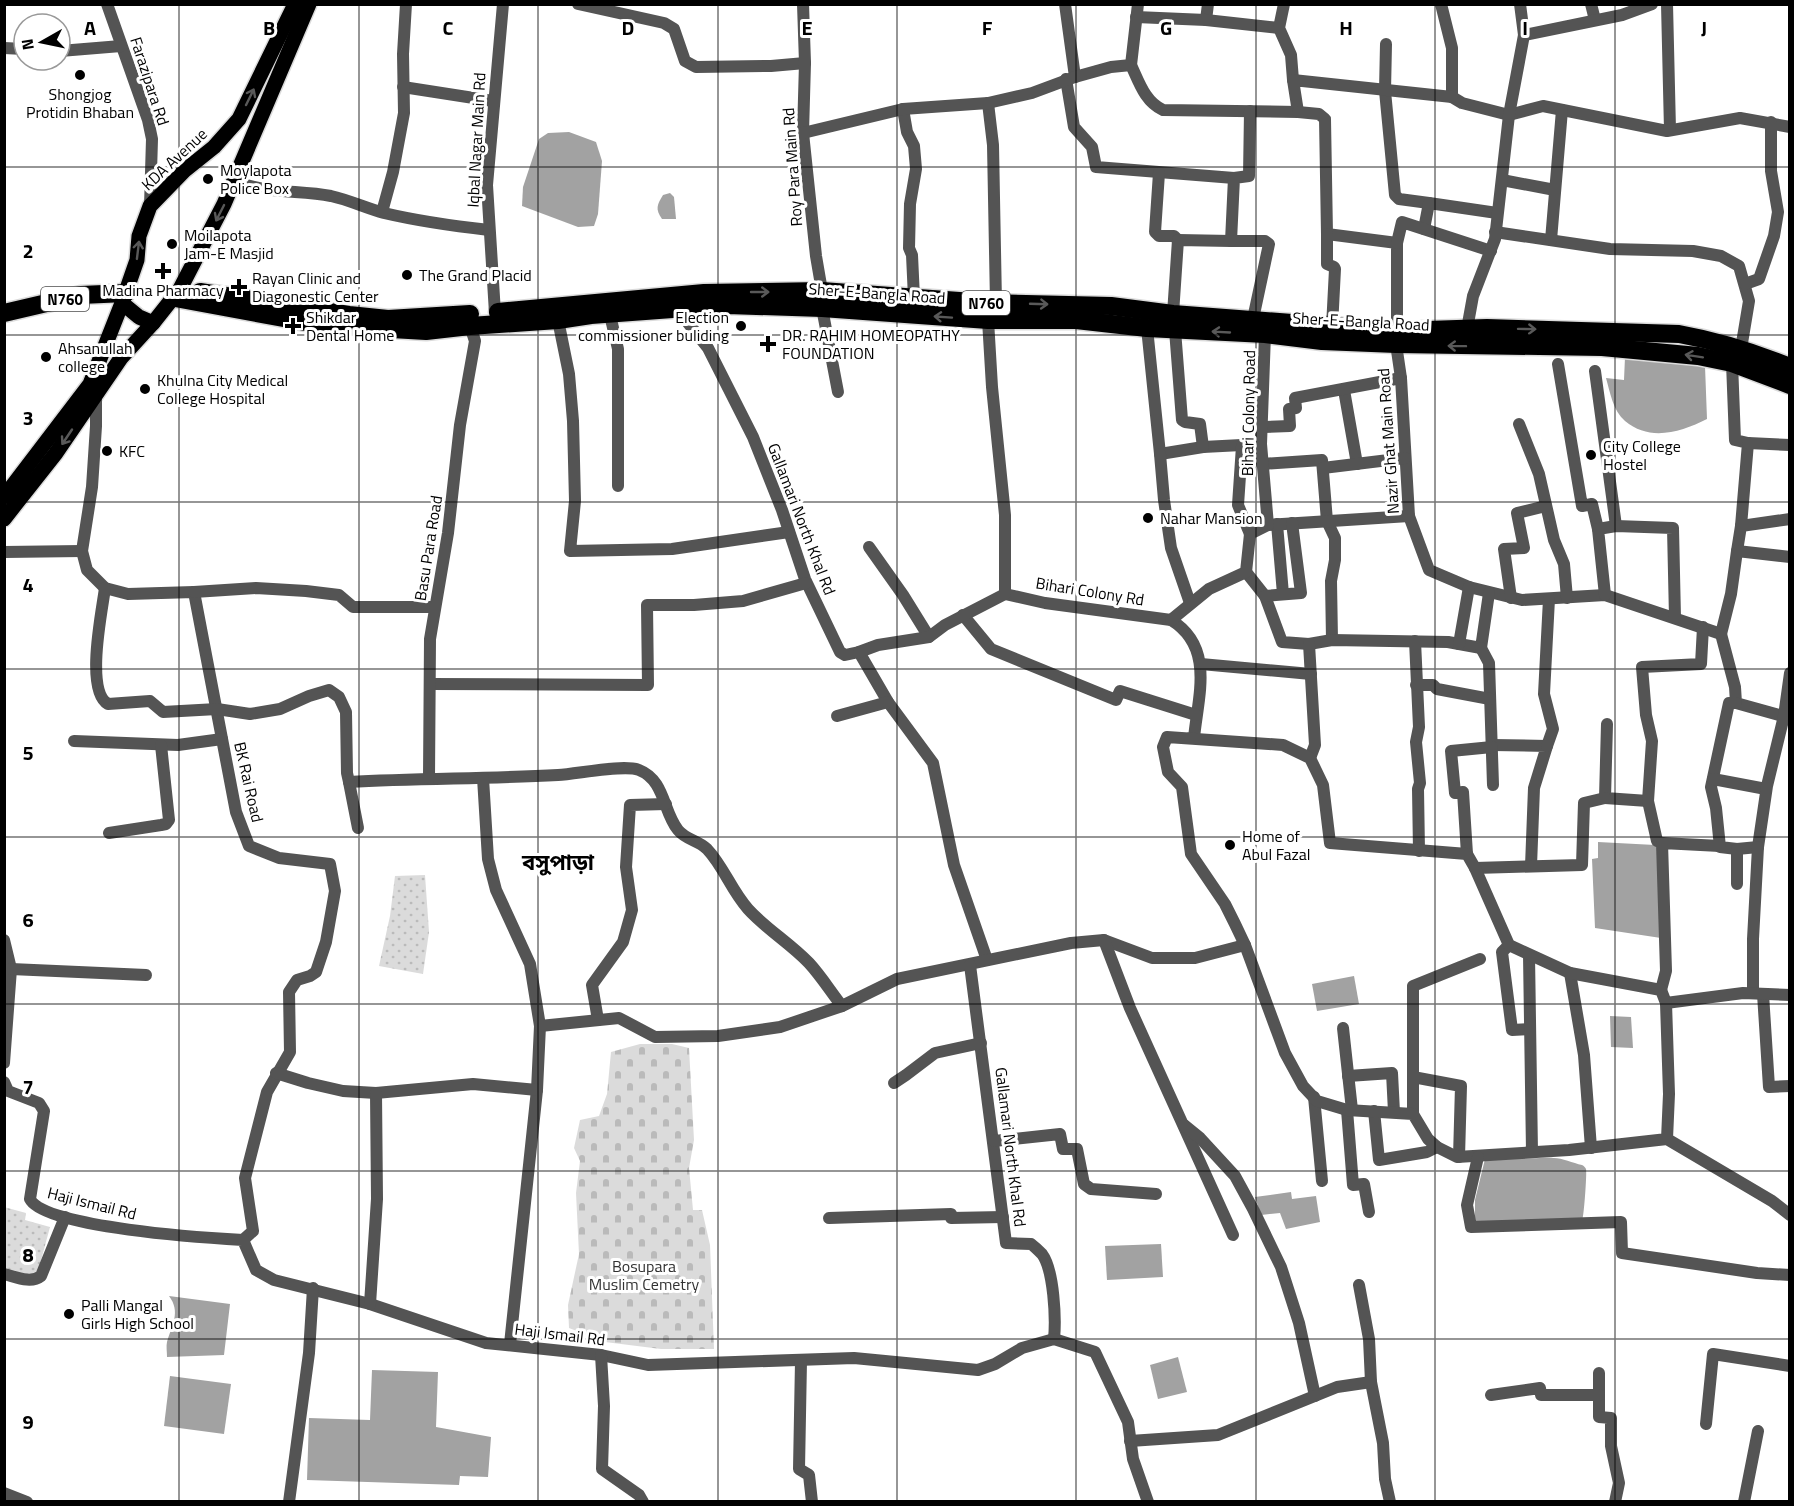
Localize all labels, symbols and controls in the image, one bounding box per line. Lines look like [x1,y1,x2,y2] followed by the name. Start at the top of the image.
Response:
[12,12,72,72] north arrow
[84,12,96,43] text: A
[263,12,275,43] text: B
[443,12,454,43] text: C
[622,12,634,43] text: D
[801,12,813,43] text: E
[982,12,993,43] text: F
[1160,12,1172,43] text: G
[1339,12,1353,43] text: H
[1522,12,1528,43] text: I
[1701,12,1707,43] text: J
[124,34,176,128] street label: Farazipara Rd
[14,37,40,52] text: N
[73,68,87,82] marker: Shongjog Protidin Bhaban
[460,72,492,208] street label: Iqbal Nagar Main Rd
[26,82,134,124] place label: Shongjog Protidin Bhaban
[244,89,256,106] one-way arrow
[776,107,808,227] street label: Roy Para Main Rd
[136,122,212,196] street label: KDA Avenue
[220,158,292,200] place label: Moylapota Police Box
[201,172,215,186] marker: Moylapota Police Box
[213,203,225,221] one-way arrow
[184,223,274,265] place label: Moilapota Jam-E Masjid
[22,235,34,266] text: 2
[165,237,179,251] marker: Moilapota Jam-E Masjid
[133,240,144,260] one-way arrow
[419,263,532,287] place label: The Grand Placid
[156,264,170,278] marker: Madina Pharmacy
[252,266,379,308] place label: Rayan Clinic and Diagonestic Center
[400,268,414,282] marker: The Grand Placid
[808,276,946,310] street label: Sher-E-Bangla Road
[102,278,224,302] place label: Madina Pharmacy
[230,278,248,296] marker: Rayan Clinic and Diagonestic Center
[750,286,770,298] one-way arrow
[41,287,89,311] road number: N760
[962,291,1010,315] road number: N760
[1028,299,1048,310] one-way arrow
[306,305,394,347] place label: Shikdar Dental Home
[578,305,729,347] place label: Election commissioner buliding
[1292,305,1430,337] street label: Sher-E-Bangla Road
[933,311,953,322] one-way arrow
[284,317,302,335] marker: Shikdar Dental Home
[734,319,748,333] marker: Election commissioner buliding
[782,323,960,365] place label: DR. RAHIM HOMEOPATHY FOUNDATION
[1516,324,1536,335] one-way arrow
[1211,326,1231,337] one-way arrow
[759,335,777,353] marker: DR. RAHIM HOMEOPATHY FOUNDATION
[58,336,133,378] place label: Ahsanullah college
[1448,340,1468,352] one-way arrow
[39,350,53,364] marker: Ahsanullah college
[1235,350,1261,476] street label: Bihari Colony Road
[1684,350,1704,361] one-way arrow
[1371,367,1405,515] street label: Nazir Ghat Main Road
[157,368,288,410] place label: Khulna City Medical College Hospital
[138,382,152,396] marker: Khulna City Medical College Hospital
[22,402,34,433] text: 3
[61,428,73,444] one-way arrow
[1603,434,1681,476] place label: City College Hostel
[119,439,145,463] place label: KFC
[762,440,842,598] street label: Gallamari North Khal Rd
[100,444,114,458] marker: KFC
[1584,448,1598,462] marker: City College Hostel
[408,494,448,602] street label: Basu Para Road
[1160,506,1263,530] place label: Nahar Mansion
[1141,511,1155,525] marker: Nahar Mansion
[22,569,34,600] text: 4
[1034,571,1146,611] street label: Bihari Colony Rd
[22,737,34,768] text: 5
[228,739,270,825] street label: BK Rai Road
[1242,824,1311,866] place label: Home of Abul Fazal
[1223,838,1237,852] marker: Home of Abul Fazal
[521,845,595,879] district label: বসুপাড়া
[22,904,34,935] text: 6
[989,1066,1033,1228] street label: Gallamari North Khal Rd
[22,1071,34,1102] text: 7
[45,1180,139,1226] street label: Haji Ismail Rd
[22,1239,34,1270] text: 8
[589,1254,699,1296] park label: Bosupara Muslim Cemetry
[81,1293,194,1335] place label: Palli Mangal Girls High School
[62,1307,76,1321] marker: Palli Mangal Girls High School
[513,1317,607,1351] street label: Haji Ismail Rd
[22,1406,34,1437] text: 9

